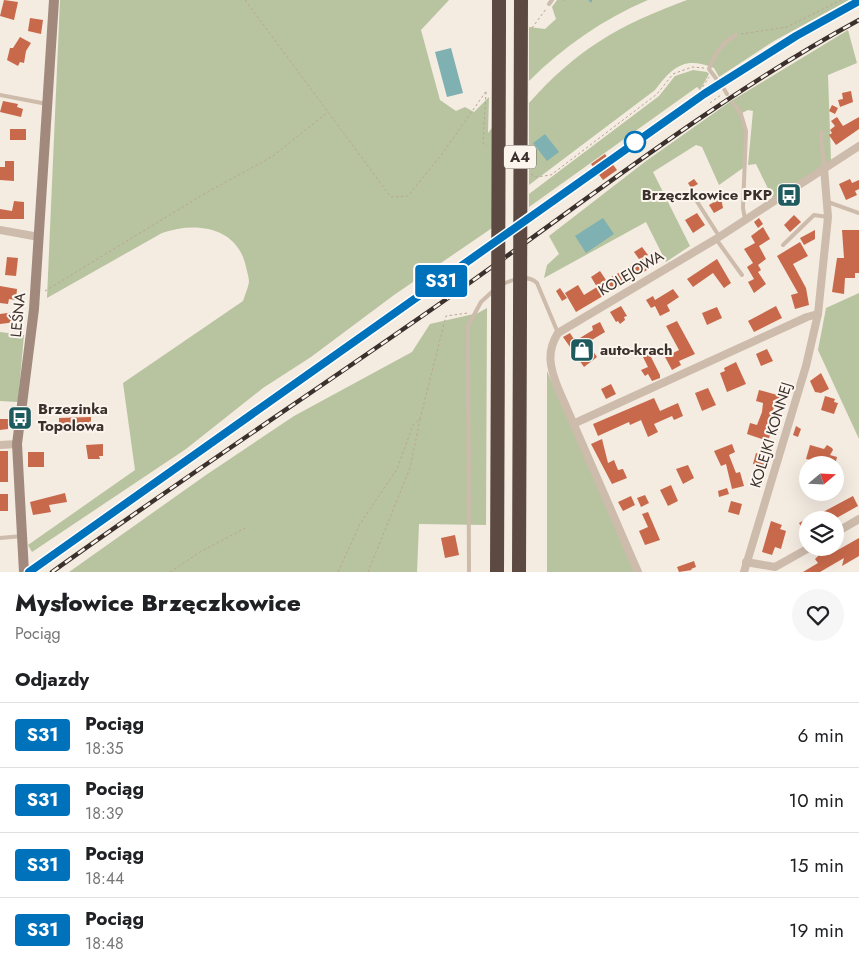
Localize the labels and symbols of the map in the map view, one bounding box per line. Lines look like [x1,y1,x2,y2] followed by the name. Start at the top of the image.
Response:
[624,131,646,153] unlabelled marker
[504,146,536,168] road number: A4
[776,182,802,208] bus stop icon: Brzęczkowice PKP
[642,184,772,206] place label: Brzęczkowice PKP
[594,245,668,301] street label: KOLEJOWA
[412,265,470,297] line badge: S31
[5,292,31,338] street label: LEŚNA
[569,337,595,363] shop icon: auto-krach
[600,339,673,361] place label: auto-krach
[744,379,798,491] street label: KOLEJKI KONNEJ
[38,398,108,437] place label: Brzezinka Topolowa
[7,405,33,431] bus stop icon: Brzezinka Topolowa
[799,456,844,501] north arrow

